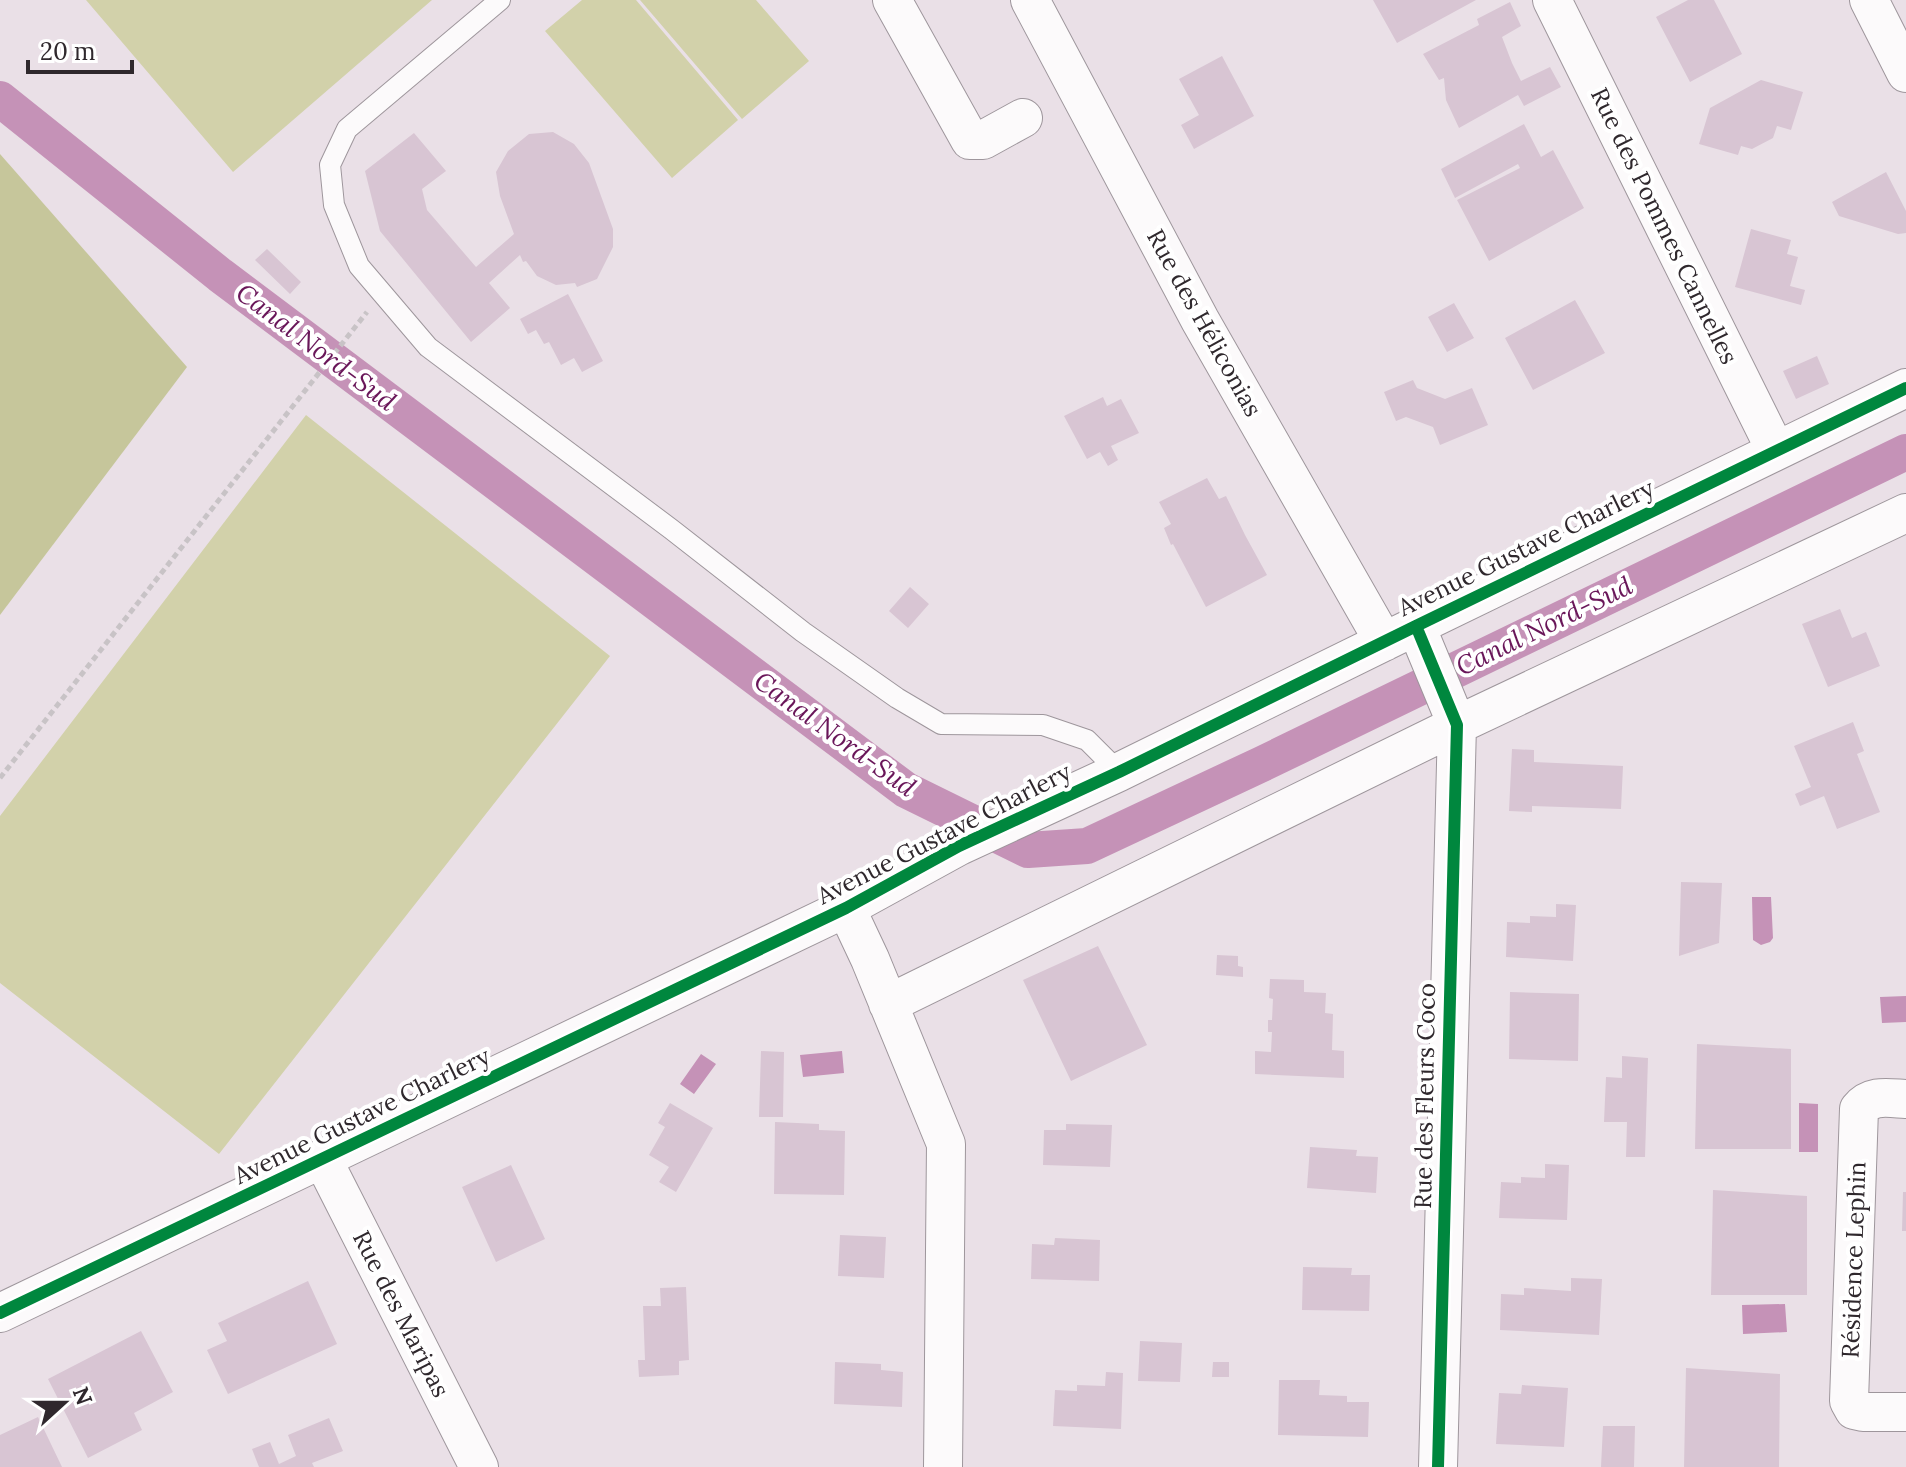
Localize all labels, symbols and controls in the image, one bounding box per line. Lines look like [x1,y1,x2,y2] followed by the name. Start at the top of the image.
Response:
[28,24,132,74] scale bar
[40,36,96,67] text: 20 m
[1584,83,1745,369] street label: Rue des Pommes Cannelles
[1140,224,1269,422] street label: Rue des Héliconias
[230,276,403,418] water label: Canal Nord-Sud
[1392,472,1659,624] street label: Avenue Gustave Charlery
[1450,568,1638,682] water label: Canal Nord-Sud
[748,664,923,804] water label: Canal Nord-Sud
[811,756,1076,912] street label: Avenue Gustave Charlery
[1407,983,1442,1209] street label: Rue des Fleurs Coco
[228,1040,495,1192] street label: Avenue Gustave Charlery
[1835,1161,1872,1359] street label: Résidence Lephin
[346,1225,457,1402] street label: Rue des Maripas
[24,1363,104,1443] north arrow
[67,1383,99,1409] text: N

